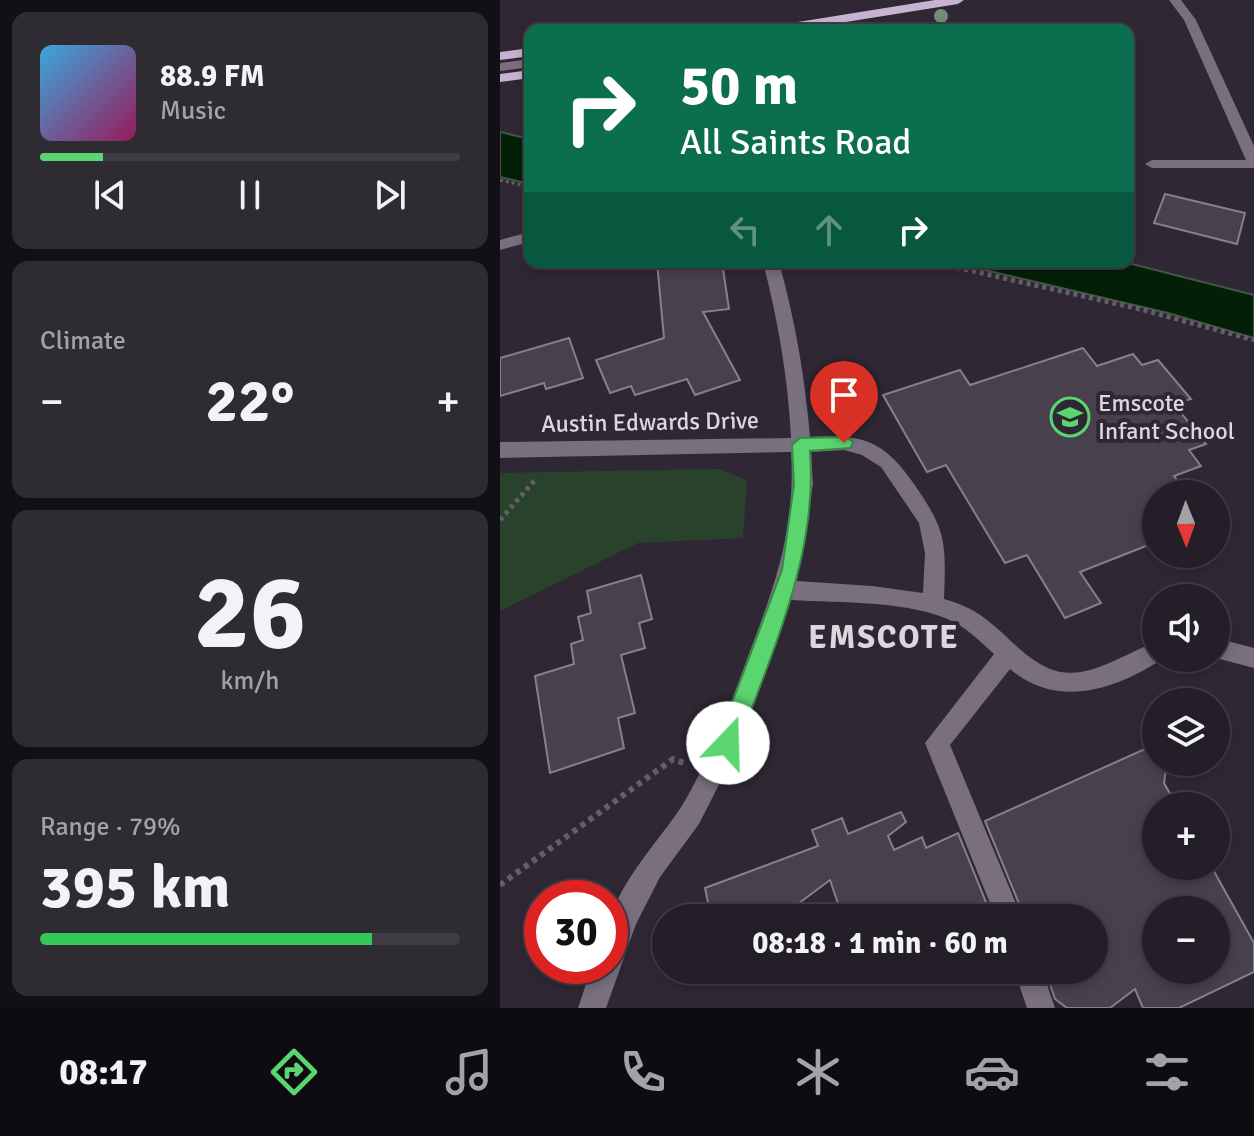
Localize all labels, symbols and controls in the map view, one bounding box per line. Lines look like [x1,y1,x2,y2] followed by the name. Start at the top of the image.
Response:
[680,51,798,120] text: 50 m
[548,56,652,160] icon: right
[160,58,265,95] text: 88.9 FM
[160,95,226,127] text: Music
[680,120,911,165] text: All Saints Road
[88,173,132,217] icon: previous
[228,173,272,217] icon: pause
[368,173,412,217] icon: next
[723,208,767,252] icon: left
[807,208,851,252] icon: ahead
[891,208,935,252] icon: right
[40,325,126,357] text: Climate
[810,361,878,443] pin
[206,365,294,439] text: 22°
[822,373,866,417] icon: arrive
[40,375,64,429] text: −
[436,375,460,429] text: +
[1098,388,1235,446] place label: Emscote Infant School
[1049,396,1091,438] school or university icon: Emscote Infant School
[541,405,759,439] street label: Austin Edwards Drive
[1142,480,1230,568] north arrow
[1142,480,1230,984] map controls
[194,549,306,677] text: 26
[1142,584,1230,672] button: sound
[808,618,960,657] district label: EMSCOTE
[221,665,279,697] text: km/h
[1142,688,1230,776] button: layers
[686,701,770,785] position arrow
[1142,792,1230,880] button: +
[40,811,181,843] text: Range · 79%
[40,851,230,925] text: 395 km
[524,880,628,984] speed limit sign: 30
[1142,896,1230,984] button: −
[752,925,1008,962] text: 08:18 · 1 min · 60 m
[266,1044,322,1100] icon: directions
[441,1044,497,1100] icon: music
[615,1044,671,1100] icon: phone
[790,1044,846,1100] icon: climate
[964,1044,1020,1100] icon: car
[1139,1044,1195,1100] icon: filters
[59,1050,148,1095] text: 08:17

